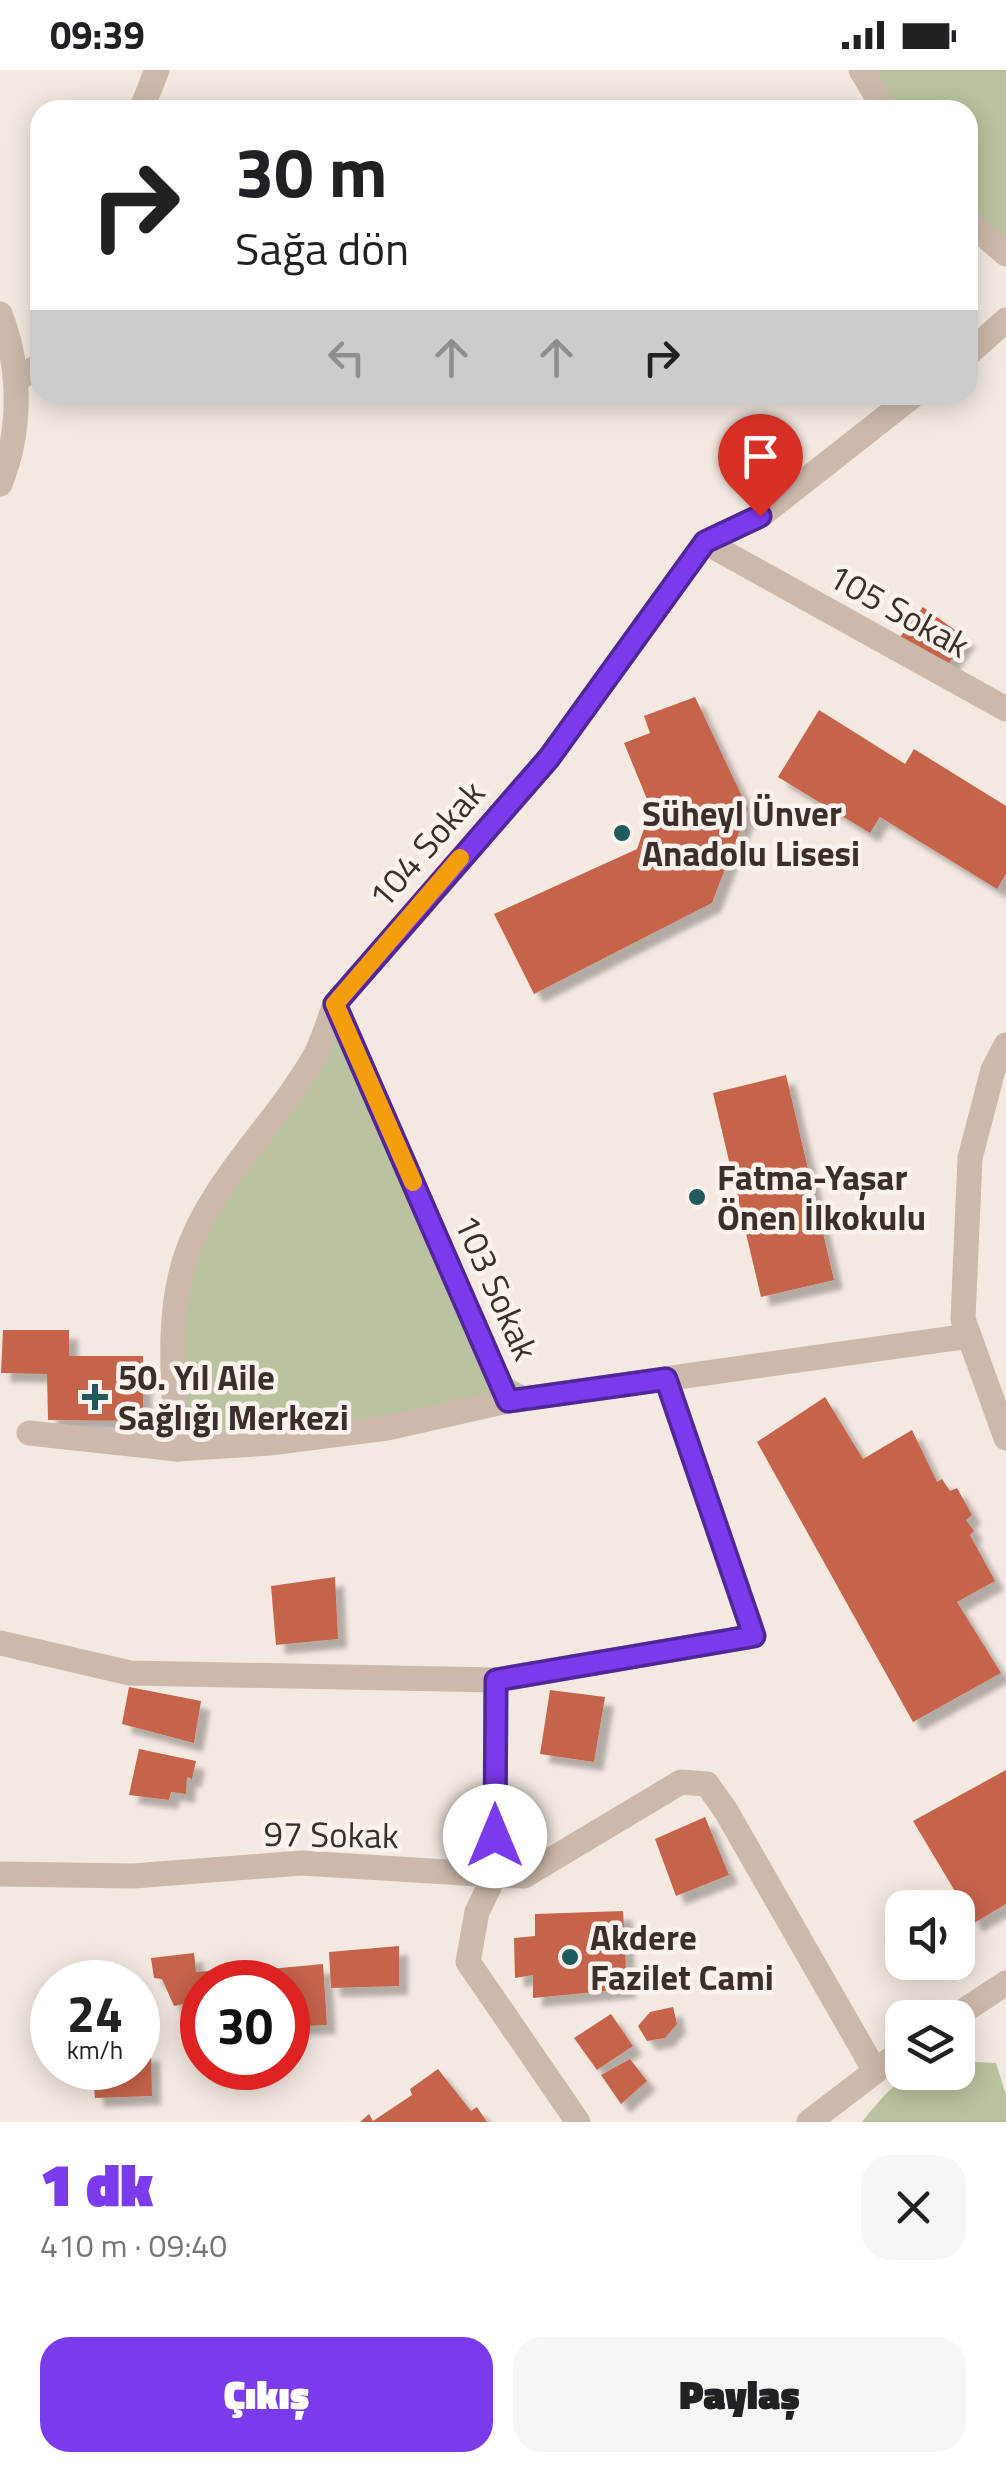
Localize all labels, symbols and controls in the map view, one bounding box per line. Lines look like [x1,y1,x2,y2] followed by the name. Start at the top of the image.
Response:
[50,6,145,64] text: 09:39
[235,118,388,224] text: 30 m
[70,140,200,270] icon: right
[235,214,409,282] text: Sağa dön
[319,330,374,385] icon: left
[424,330,479,385] icon: ahead
[529,330,584,385] icon: ahead
[634,330,689,385] icon: right
[718,414,803,517] pin
[733,429,788,484] icon: arrive
[818,549,980,671] street label: 105 Sokak
[355,768,497,920] street label: 104 Sokak
[642,786,860,880] place label: Süheyl Ünver Anadolu Lisesi
[611,822,633,844] marker: Süheyl Ünver Anadolu Lisesi
[717,1150,926,1244] place label: Fatma-Yaşar Önen İlkokulu
[686,1186,708,1208] marker: Fatma-Yaşar Önen İlkokulu
[441,1205,553,1369] street label: 103 Sokak
[118,1350,349,1444] place label: 50. Yıl Aile Sağlığı Merkezi
[82,1384,108,1410] marker: 50. Yıl Aile Sağlığı Merkezi
[443,1784,547,1888] position arrow
[263,1806,399,1862] street label: 97 Sokak
[885,1890,975,2090] map controls
[885,1890,975,1980] button: sound
[590,1910,774,2004] place label: Akdere Fazilet Cami
[559,1946,581,1968] marker: Akdere Fazilet Cami
[180,1960,310,2090] speed limit sign: 30
[67,1975,123,2051] text: 24
[885,2000,975,2090] button: layers
[67,2031,123,2069] text: km/h
[40,2138,153,2229] text: 1 dk
[861,2155,966,2260] button: close
[40,2221,227,2269] text: 410 m · 09:40
[40,2337,493,2452] button: Çıkış
[513,2337,966,2452] button: Paylaş

